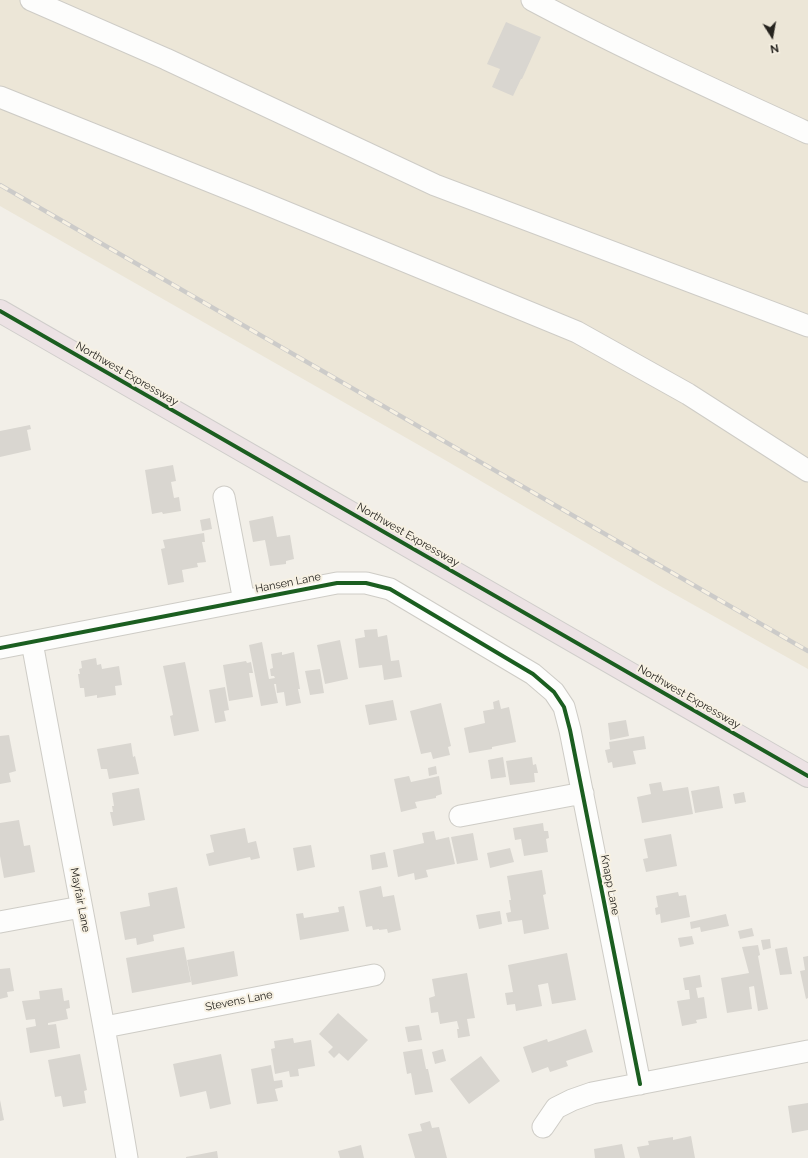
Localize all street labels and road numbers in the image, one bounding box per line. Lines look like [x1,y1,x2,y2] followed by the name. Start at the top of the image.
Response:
[73,339,181,409] street label: Northwest Expressway
[354,500,462,570] street label: Northwest Expressway
[254,570,322,596] street label: Hansen Lane
[635,662,743,732] street label: Northwest Expressway
[598,854,622,916] street label: Knapp Lane
[67,867,93,933] street label: Mayfair Lane
[204,988,274,1014] street label: Stevens Lane

